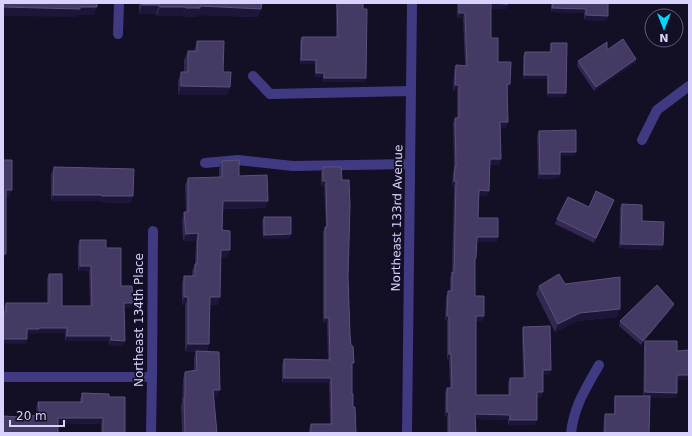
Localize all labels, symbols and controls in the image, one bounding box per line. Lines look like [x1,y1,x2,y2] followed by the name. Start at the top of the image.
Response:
[644,8,684,48] north arrow
[659,31,669,44] text: N
[389,145,405,291] street label: Northeast 133rd Avenue
[132,253,146,387] street label: Northeast 134th Place
[10,402,64,428] scale bar
[16,409,47,423] text: 20 m

